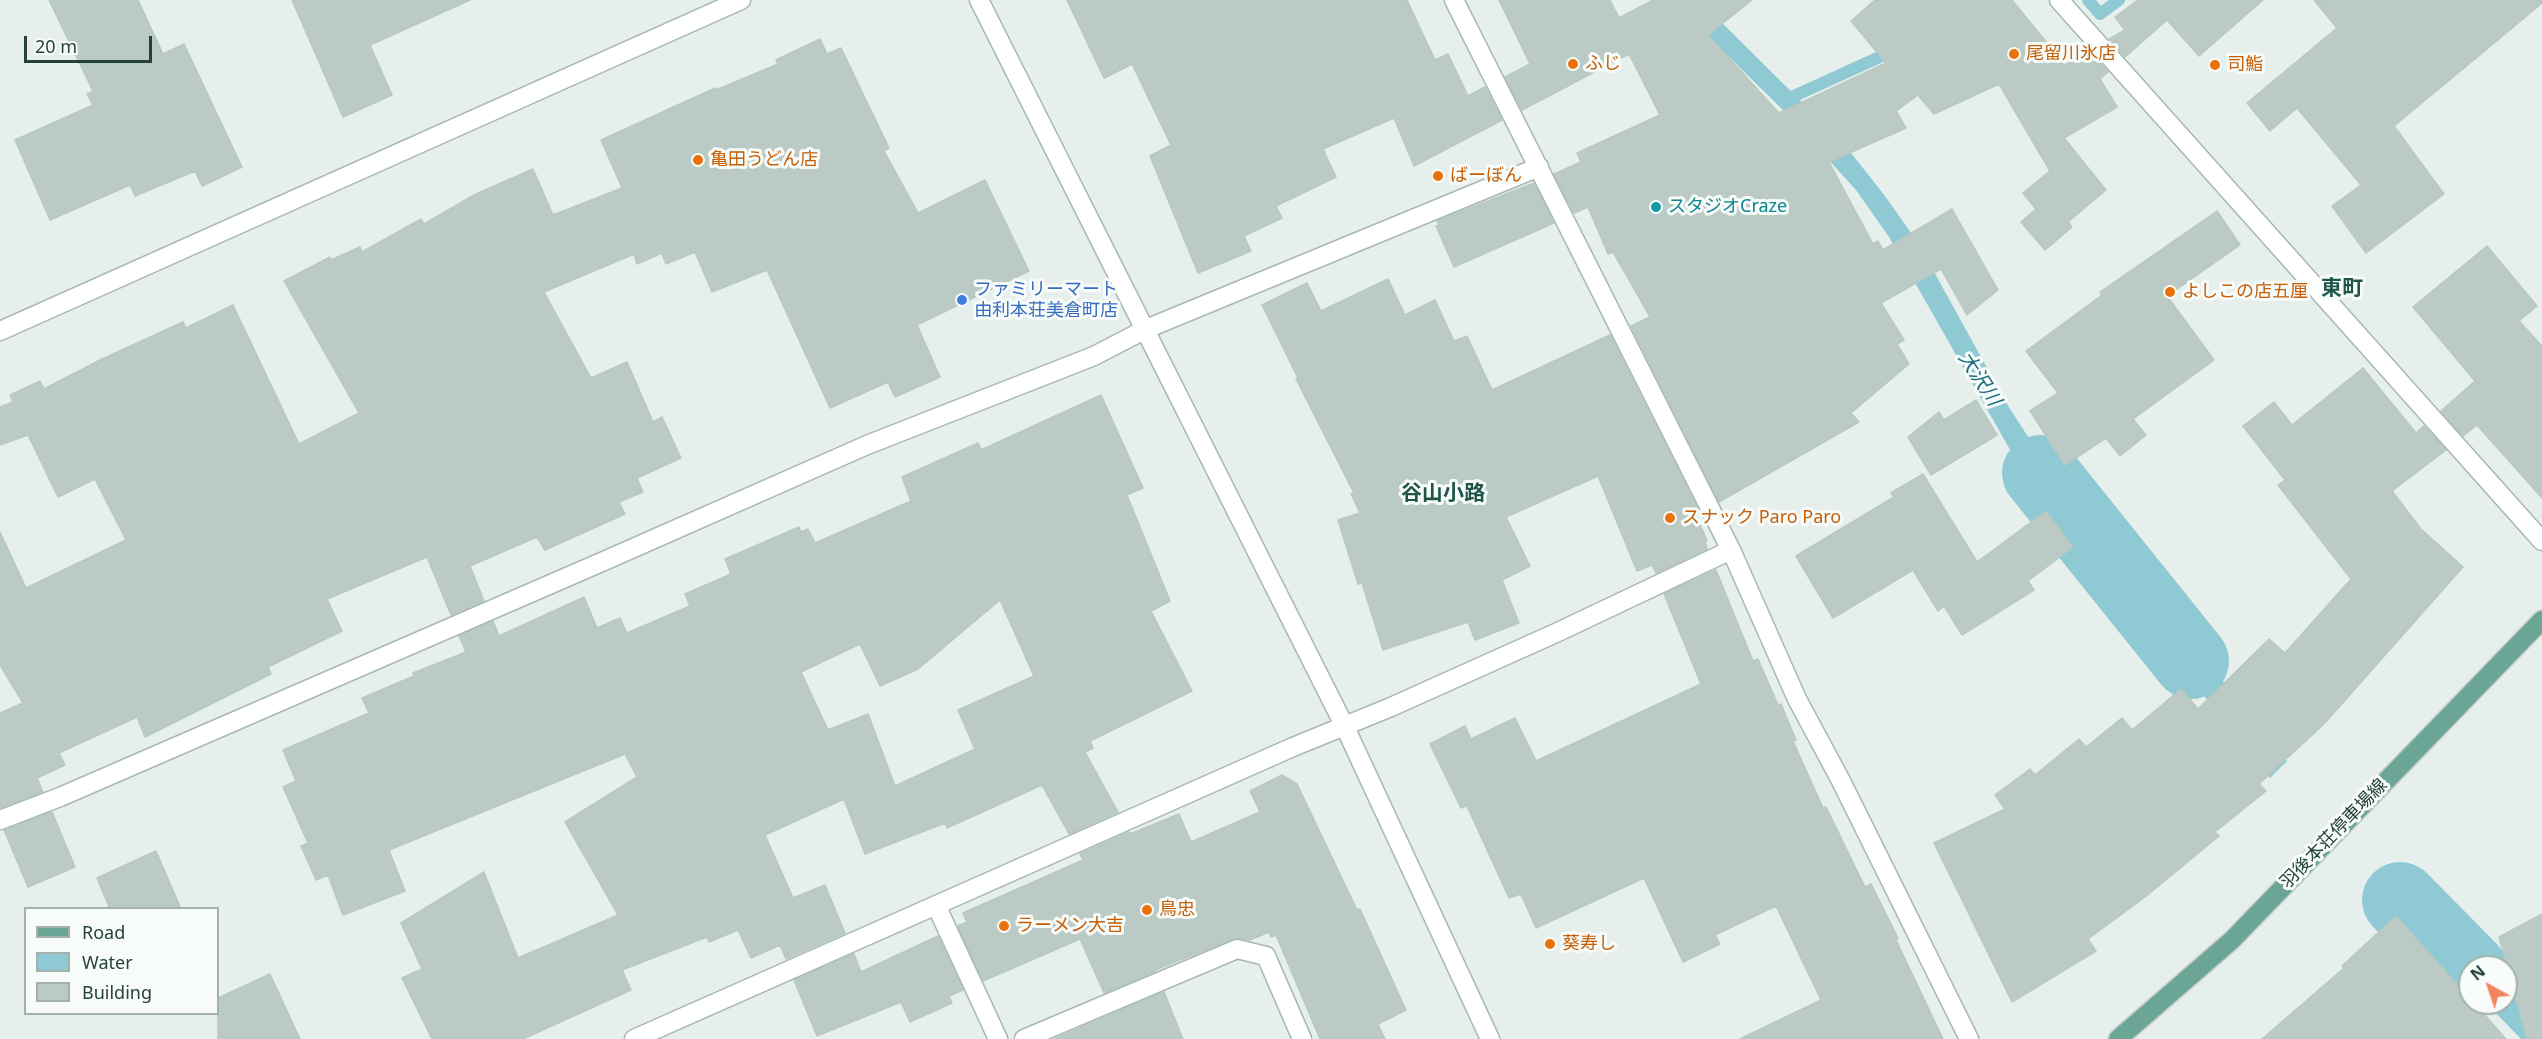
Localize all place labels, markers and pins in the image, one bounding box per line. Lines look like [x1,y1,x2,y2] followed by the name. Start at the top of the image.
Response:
[2026,43,2116,65] place label: 尾留川氷店
[2007,47,2021,61] marker: 尾留川氷店
[1585,53,1621,75] place label: ふじ
[2227,54,2263,76] place label: 司鮨
[1566,57,1580,71] marker: ふじ
[2208,58,2222,72] marker: 司鮨
[710,149,818,171] place label: 亀田うどん店
[691,153,705,167] marker: 亀田うどん店
[1450,165,1522,187] place label: ばーぼん
[1431,169,1445,183] marker: ばーぼん
[1668,196,1787,218] place label: スタジオCraze
[1649,200,1663,214] marker: スタジオCraze
[974,279,1118,322] place label: ファミリーマート 由利本荘美倉町店
[2182,281,2308,303] place label: よしこの店五厘
[2163,285,2177,299] marker: よしこの店五厘
[955,293,969,307] marker: ファミリーマート 由利本荘美倉町店
[1682,507,1841,529] place label: スナック Paro Paro
[1663,511,1677,525] marker: スナック Paro Paro
[1159,899,1195,921] place label: 鳥忠
[1140,903,1154,917] marker: 鳥忠
[1016,915,1124,937] place label: ラーメン大吉
[997,919,1011,933] marker: ラーメン大吉
[1562,933,1616,955] place label: 葵寿し
[1543,937,1557,951] marker: 葵寿し

